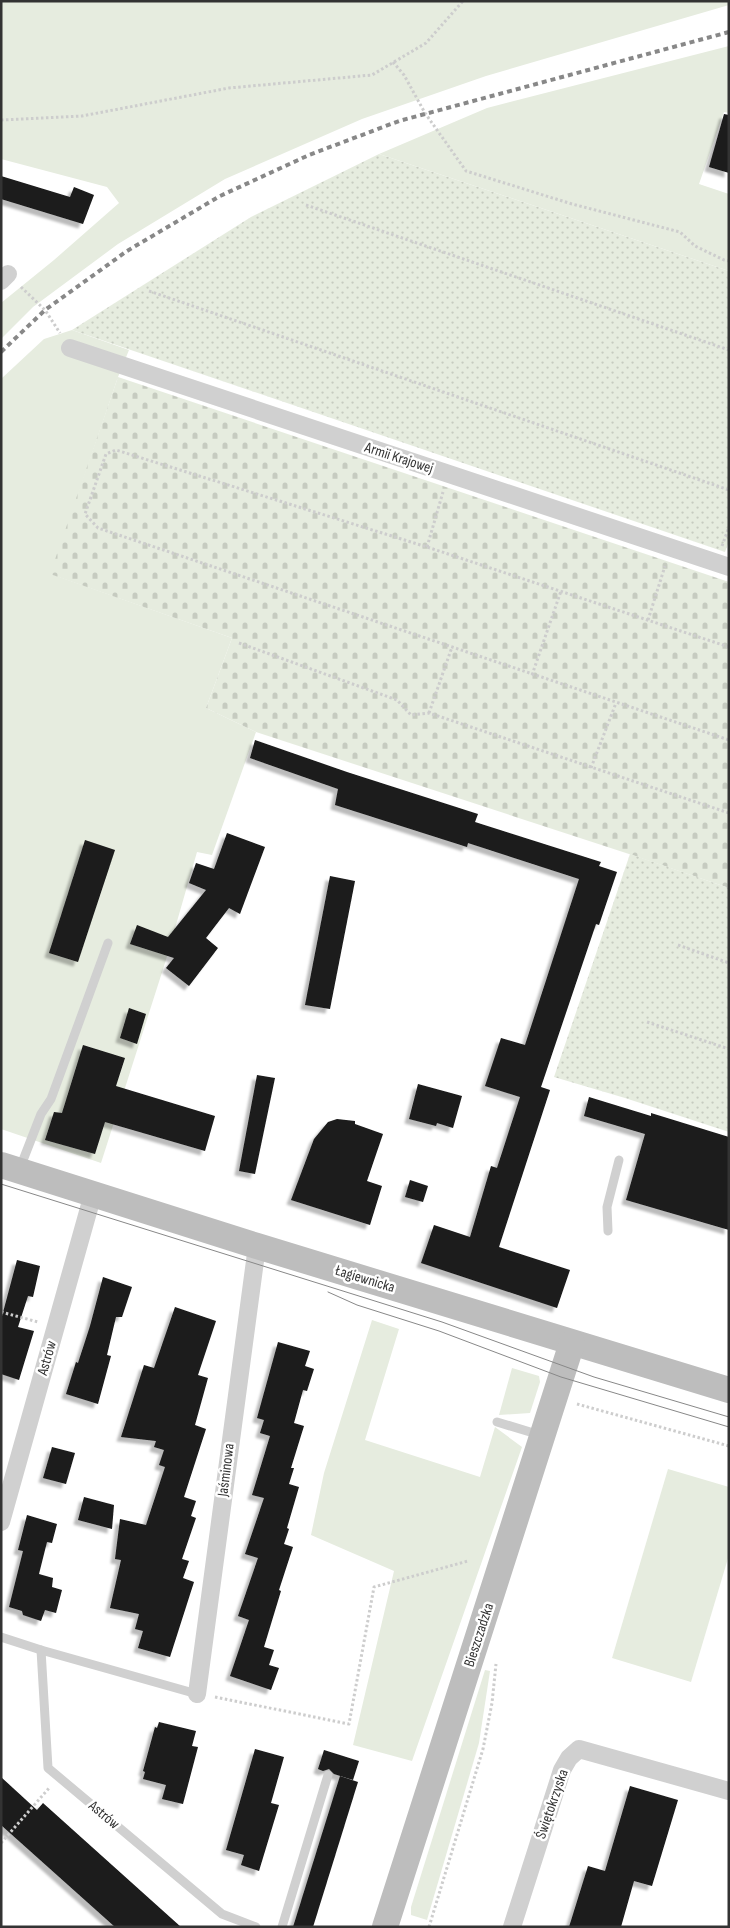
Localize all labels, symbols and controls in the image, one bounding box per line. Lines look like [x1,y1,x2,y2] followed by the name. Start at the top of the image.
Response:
[361,438,436,478] street label: Armii Krajowej
[332,1261,397,1297] street label: Łagiewnicka
[33,1338,61,1378] street label: Astrów
[213,1442,239,1499] street label: Jaśminowa
[460,1600,498,1669] street label: Bieszczadzka
[531,1766,573,1841] street label: Świętokrzyska
[84,1796,124,1834] street label: Astrów

